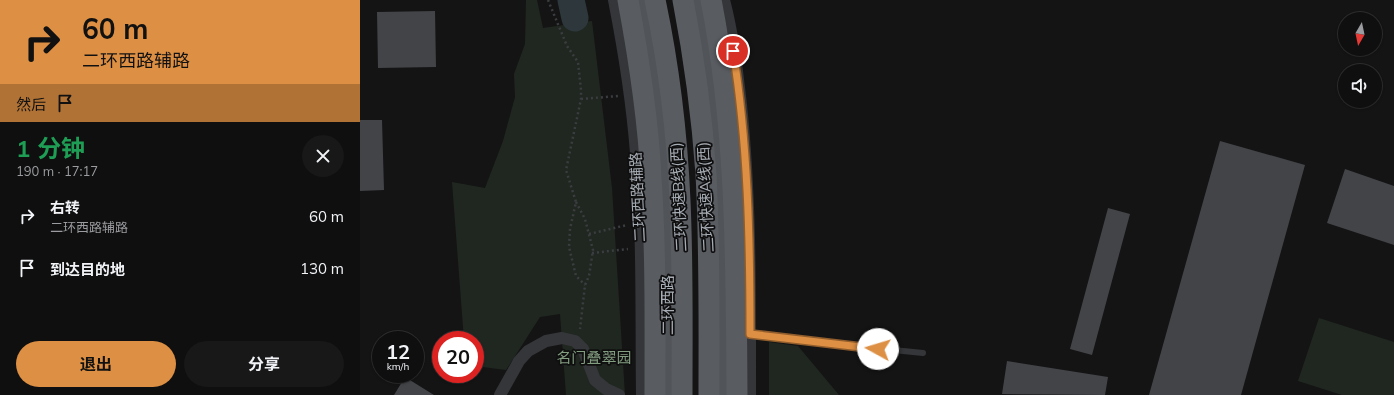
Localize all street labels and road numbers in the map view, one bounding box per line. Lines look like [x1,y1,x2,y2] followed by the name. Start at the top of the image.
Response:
[693,141,718,253] street label: 二环快速A线(西)
[666,142,691,252] street label: 二环快速B线(西)
[626,152,649,242] street label: 二环西路辅路
[658,275,677,335] street label: 二环西路

